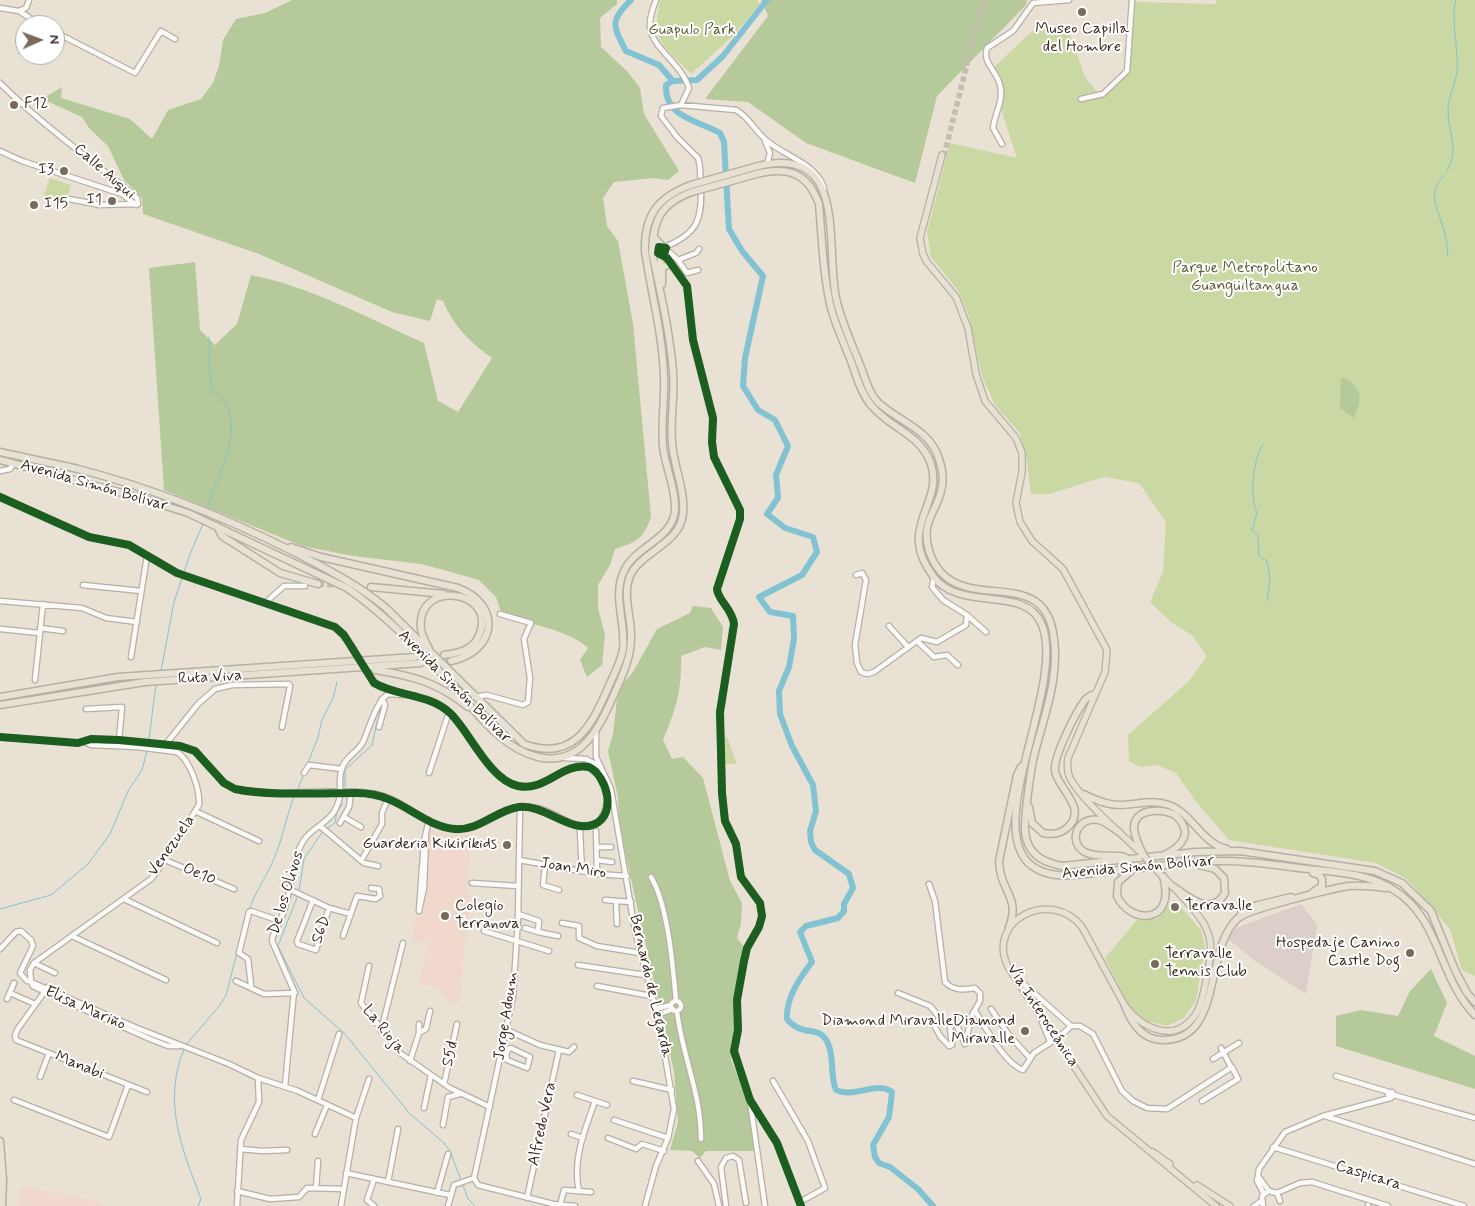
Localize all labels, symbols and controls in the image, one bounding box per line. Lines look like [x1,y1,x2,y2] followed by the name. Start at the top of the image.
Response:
[1076,6,1088,18] marker: Museo Capilla del Hombre
[15,15,65,65] north arrow
[1035,20,1129,58] place label: Museo Capilla del Hombre
[648,21,736,41] park label: Guapulo Park
[45,35,63,44] text: N
[24,95,48,115] place label: F12
[8,99,20,111] marker: F12
[69,140,139,204] street label: Calle Auqui
[38,161,54,181] place label: I3
[58,165,70,177] marker: I3
[86,191,102,211] place label: I1
[44,195,68,215] place label: I15
[106,195,118,207] marker: I1
[28,199,40,211] marker: I15
[1172,259,1318,297] park label: Parque Metropolitano Guangüiltangua
[18,456,170,516] street label: Avenida Simón Bolívar
[393,626,515,748] street label: Avenida Simón Bolívar
[178,667,242,689] street label: Ruta Viva
[144,812,200,880] street label: Venezuela
[362,835,497,855] place label: Guarderia Kikirikids
[501,839,513,851] marker: Guarderia Kikirikids
[265,849,309,937] street label: De los Olivos
[1061,852,1215,884] street label: Avenida Simón Bolívar
[539,854,607,884] street label: Joan Miro
[179,859,219,891] street label: Oe10
[455,897,519,935] place label: Colegio Terranova
[1185,897,1253,917] place label: Terravalle
[1169,901,1181,913] marker: Terravalle
[439,910,451,922] marker: Colegio Terranova
[624,913,676,1059] street label: Bernardo de Legarda
[308,914,336,946] street label: S6D
[1276,934,1400,972] place label: Hospedaje Canino Castle Dog
[1165,945,1247,983] place label: Terravalle Tennis Club
[1404,947,1416,959] marker: Hospedaje Canino Castle Dog
[1149,958,1161,970] marker: Terravalle Tennis Club
[1002,961,1082,1071] street label: Vía Interoceánica
[490,970,524,1062] street label: Jorge Adoum
[42,983,128,1035] street label: Elisa Mariño
[357,1002,409,1058] street label: La Rioja
[821,1012,1015,1050] place label: Diamond MiravalleDiamond Miravalle
[1019,1025,1031,1037] marker: Diamond MiravalleDiamond Miravalle
[439,1039,463,1069] street label: S5d
[52,1048,106,1084] street label: Manabi
[525,1080,561,1168] street label: Alfredo Vera
[1333,1157,1403,1195] street label: Caspicara

